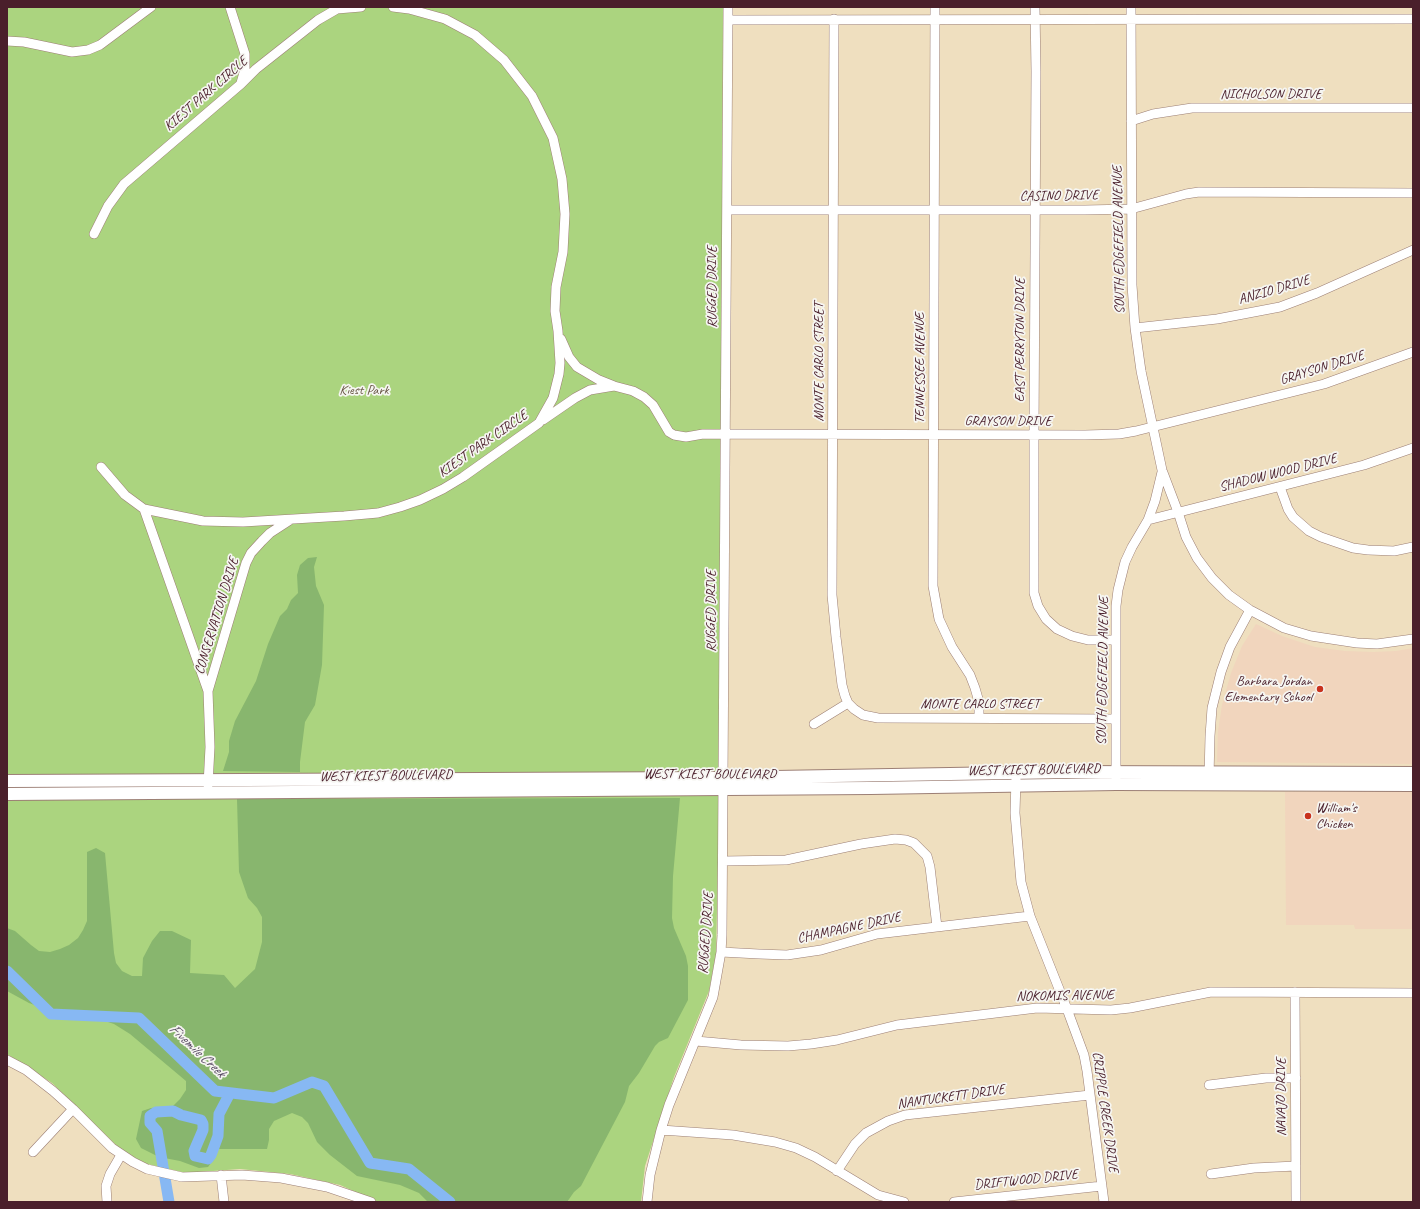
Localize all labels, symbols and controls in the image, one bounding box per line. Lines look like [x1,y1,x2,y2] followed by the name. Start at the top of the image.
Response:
[161,53,251,135] street label: KIEST PARK CIRCLE
[1220,86,1322,102] street label: NICHOLSON DRIVE
[1109,166,1129,314] street label: SOUTH EDGEFIELD AVENUE
[1020,187,1098,205] street label: CASINO DRIVE
[704,246,720,328] street label: RUGGED DRIVE
[1236,272,1312,308] street label: ANZIO DRIVE
[1012,278,1028,402] street label: EAST PERRYTON DRIVE
[811,302,827,422] street label: MONTE CARLO STREET
[912,313,928,423] street label: TENNESSEE AVENUE
[1278,347,1366,389] street label: GRAYSON DRIVE
[339,382,389,398] park label: Kiest Park
[435,407,531,481] street label: KIEST PARK CIRCLE
[964,413,1052,429] street label: GRAYSON DRIVE
[1218,450,1338,496] street label: SHADOW WOOD DRIVE
[191,556,243,676] street label: CONSERVATION DRIVE
[703,570,719,652] street label: RUGGED DRIVE
[1093,597,1113,745] street label: SOUTH EDGEFIELD AVENUE
[1225,673,1312,706] place label: Barbara Jordan Elementary School
[1315,684,1325,694] marker: Barbara Jordan Elementary School
[920,696,1040,712] street label: MONTE CARLO STREET
[968,760,1100,780] street label: WEST KIEST BOULEVARD
[320,766,452,786] street label: WEST KIEST BOULEVARD
[644,766,776,782] street label: WEST KIEST BOULEVARD
[1316,800,1356,832] place label: William's Chicken
[1303,811,1313,821] marker: William's Chicken
[695,892,717,974] street label: RUGGED DRIVE
[796,909,902,947] street label: CHAMPAGNE DRIVE
[1016,987,1114,1005] street label: NOKOMIS AVENUE
[165,1020,229,1082] water label: Fivemile Creek
[1088,1051,1122,1173] street label: CRIPPLE CREEK DRIVE
[1273,1058,1289,1136] street label: NAVAJO DRIVE
[896,1081,1006,1113] street label: NANTUCKETT DRIVE
[973,1166,1079,1194] street label: DRIFTWOOD DRIVE

